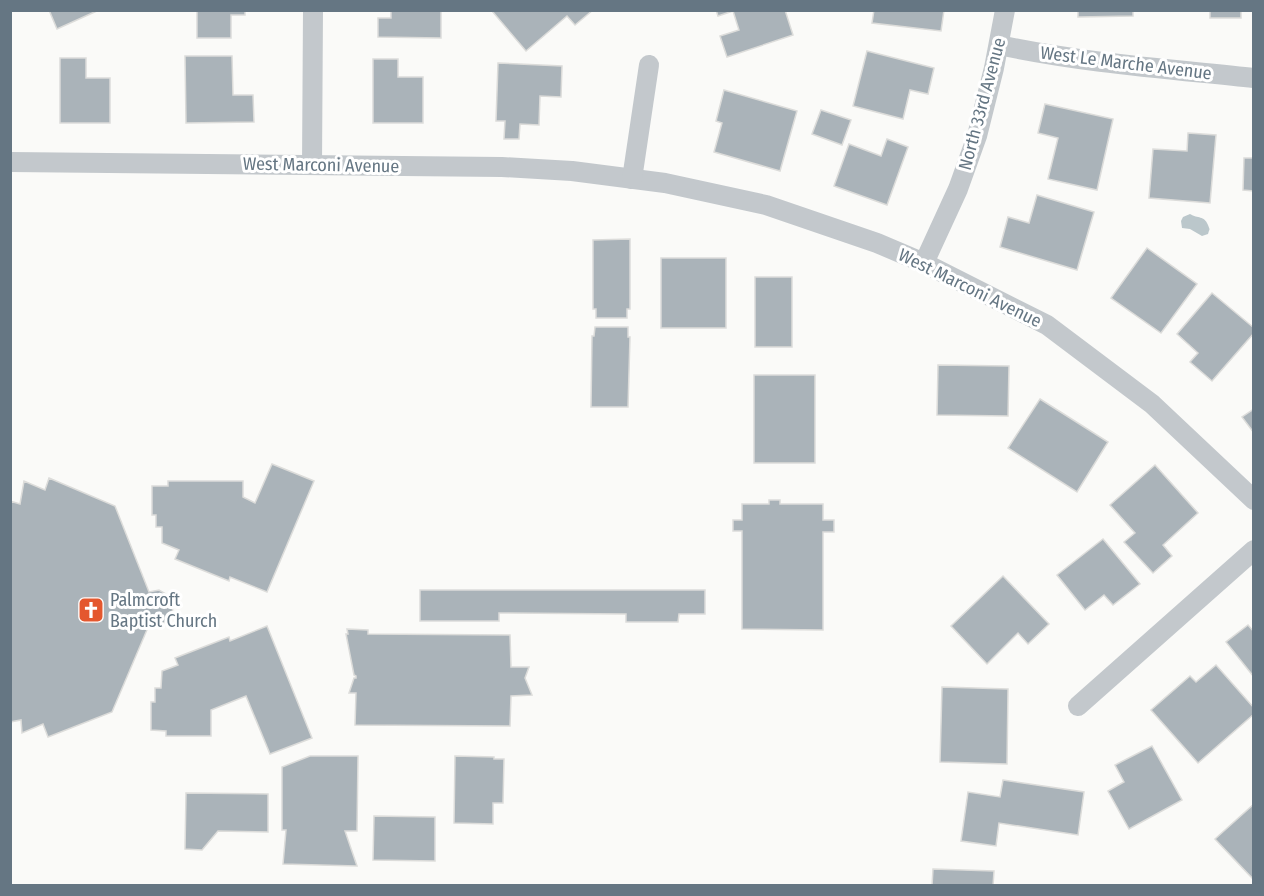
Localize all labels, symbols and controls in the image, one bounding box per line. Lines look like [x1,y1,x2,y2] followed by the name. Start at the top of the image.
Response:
[954,35,1010,173] street label: North 33rd Avenue
[1039,42,1213,84] street label: West Le Marche Avenue
[243,153,400,177] street label: West Marconi Avenue
[895,244,1045,332] street label: West Marconi Avenue
[110,589,217,632] place label: Palmcroft Baptist Church
[76,595,106,625] church icon: Palmcroft Baptist Church

